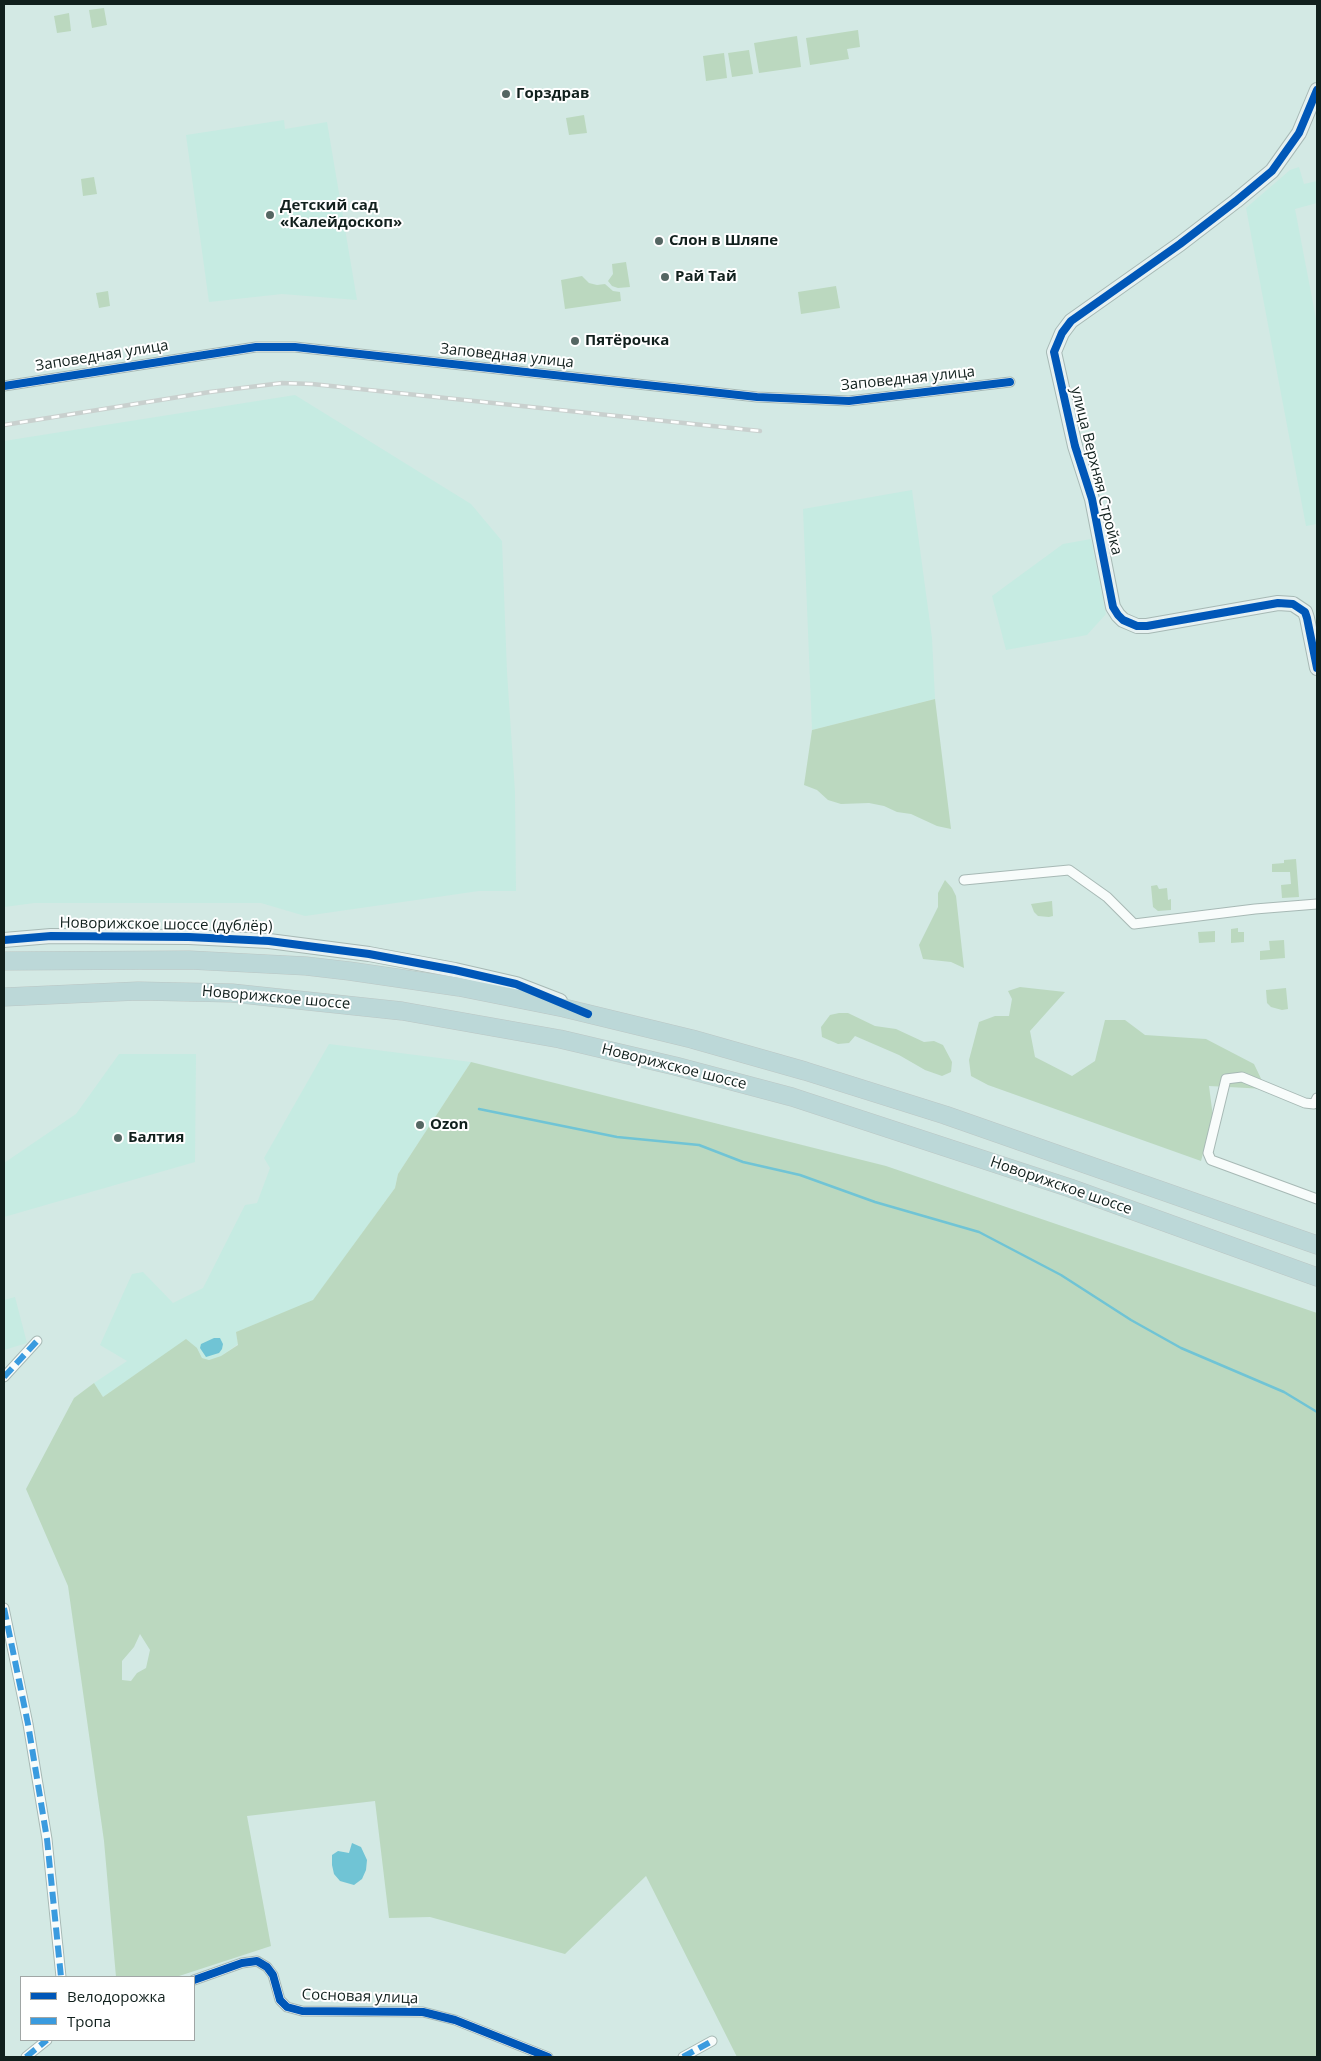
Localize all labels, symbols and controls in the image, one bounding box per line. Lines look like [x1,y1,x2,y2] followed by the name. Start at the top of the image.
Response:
[516,85,589,103] place label: Горздрав
[500,88,512,100] marker: Горздрав
[280,197,402,232] place label: Детский сад «Калейдоскоп»
[264,209,276,221] marker: Детский сад «Калейдоскоп»
[669,232,778,250] place label: Слон в Шляпе
[653,235,665,247] marker: Слон в Шляпе
[675,268,737,286] place label: Рай Тай
[659,271,671,283] marker: Рай Тай
[585,332,669,350] place label: Пятёрочка
[569,335,581,347] marker: Пятёрочка
[34,337,170,375] street label: Заповедная улица
[439,340,575,372] street label: Заповедная улица
[840,363,976,395] street label: Заповедная улица
[1066,385,1126,557] street label: улица Верхняя Стройка
[59,914,273,936] street label: Новорижское шоссе (дублёр)
[201,983,351,1013] street label: Новорижское шоссе
[600,1040,748,1094] street label: Новорижское шоссе
[430,1116,468,1134] place label: Ozon
[414,1119,426,1131] marker: Ozon
[128,1129,184,1147] place label: Балтия
[112,1132,124,1144] marker: Балтия
[988,1153,1134,1219] street label: Новорижское шоссе
[20,1976,195,2041] legend
[67,1986,166,2006] text: Велодорожка
[301,1986,419,2008] street label: Сосновая улица
[67,2011,111,2031] text: Тропа

